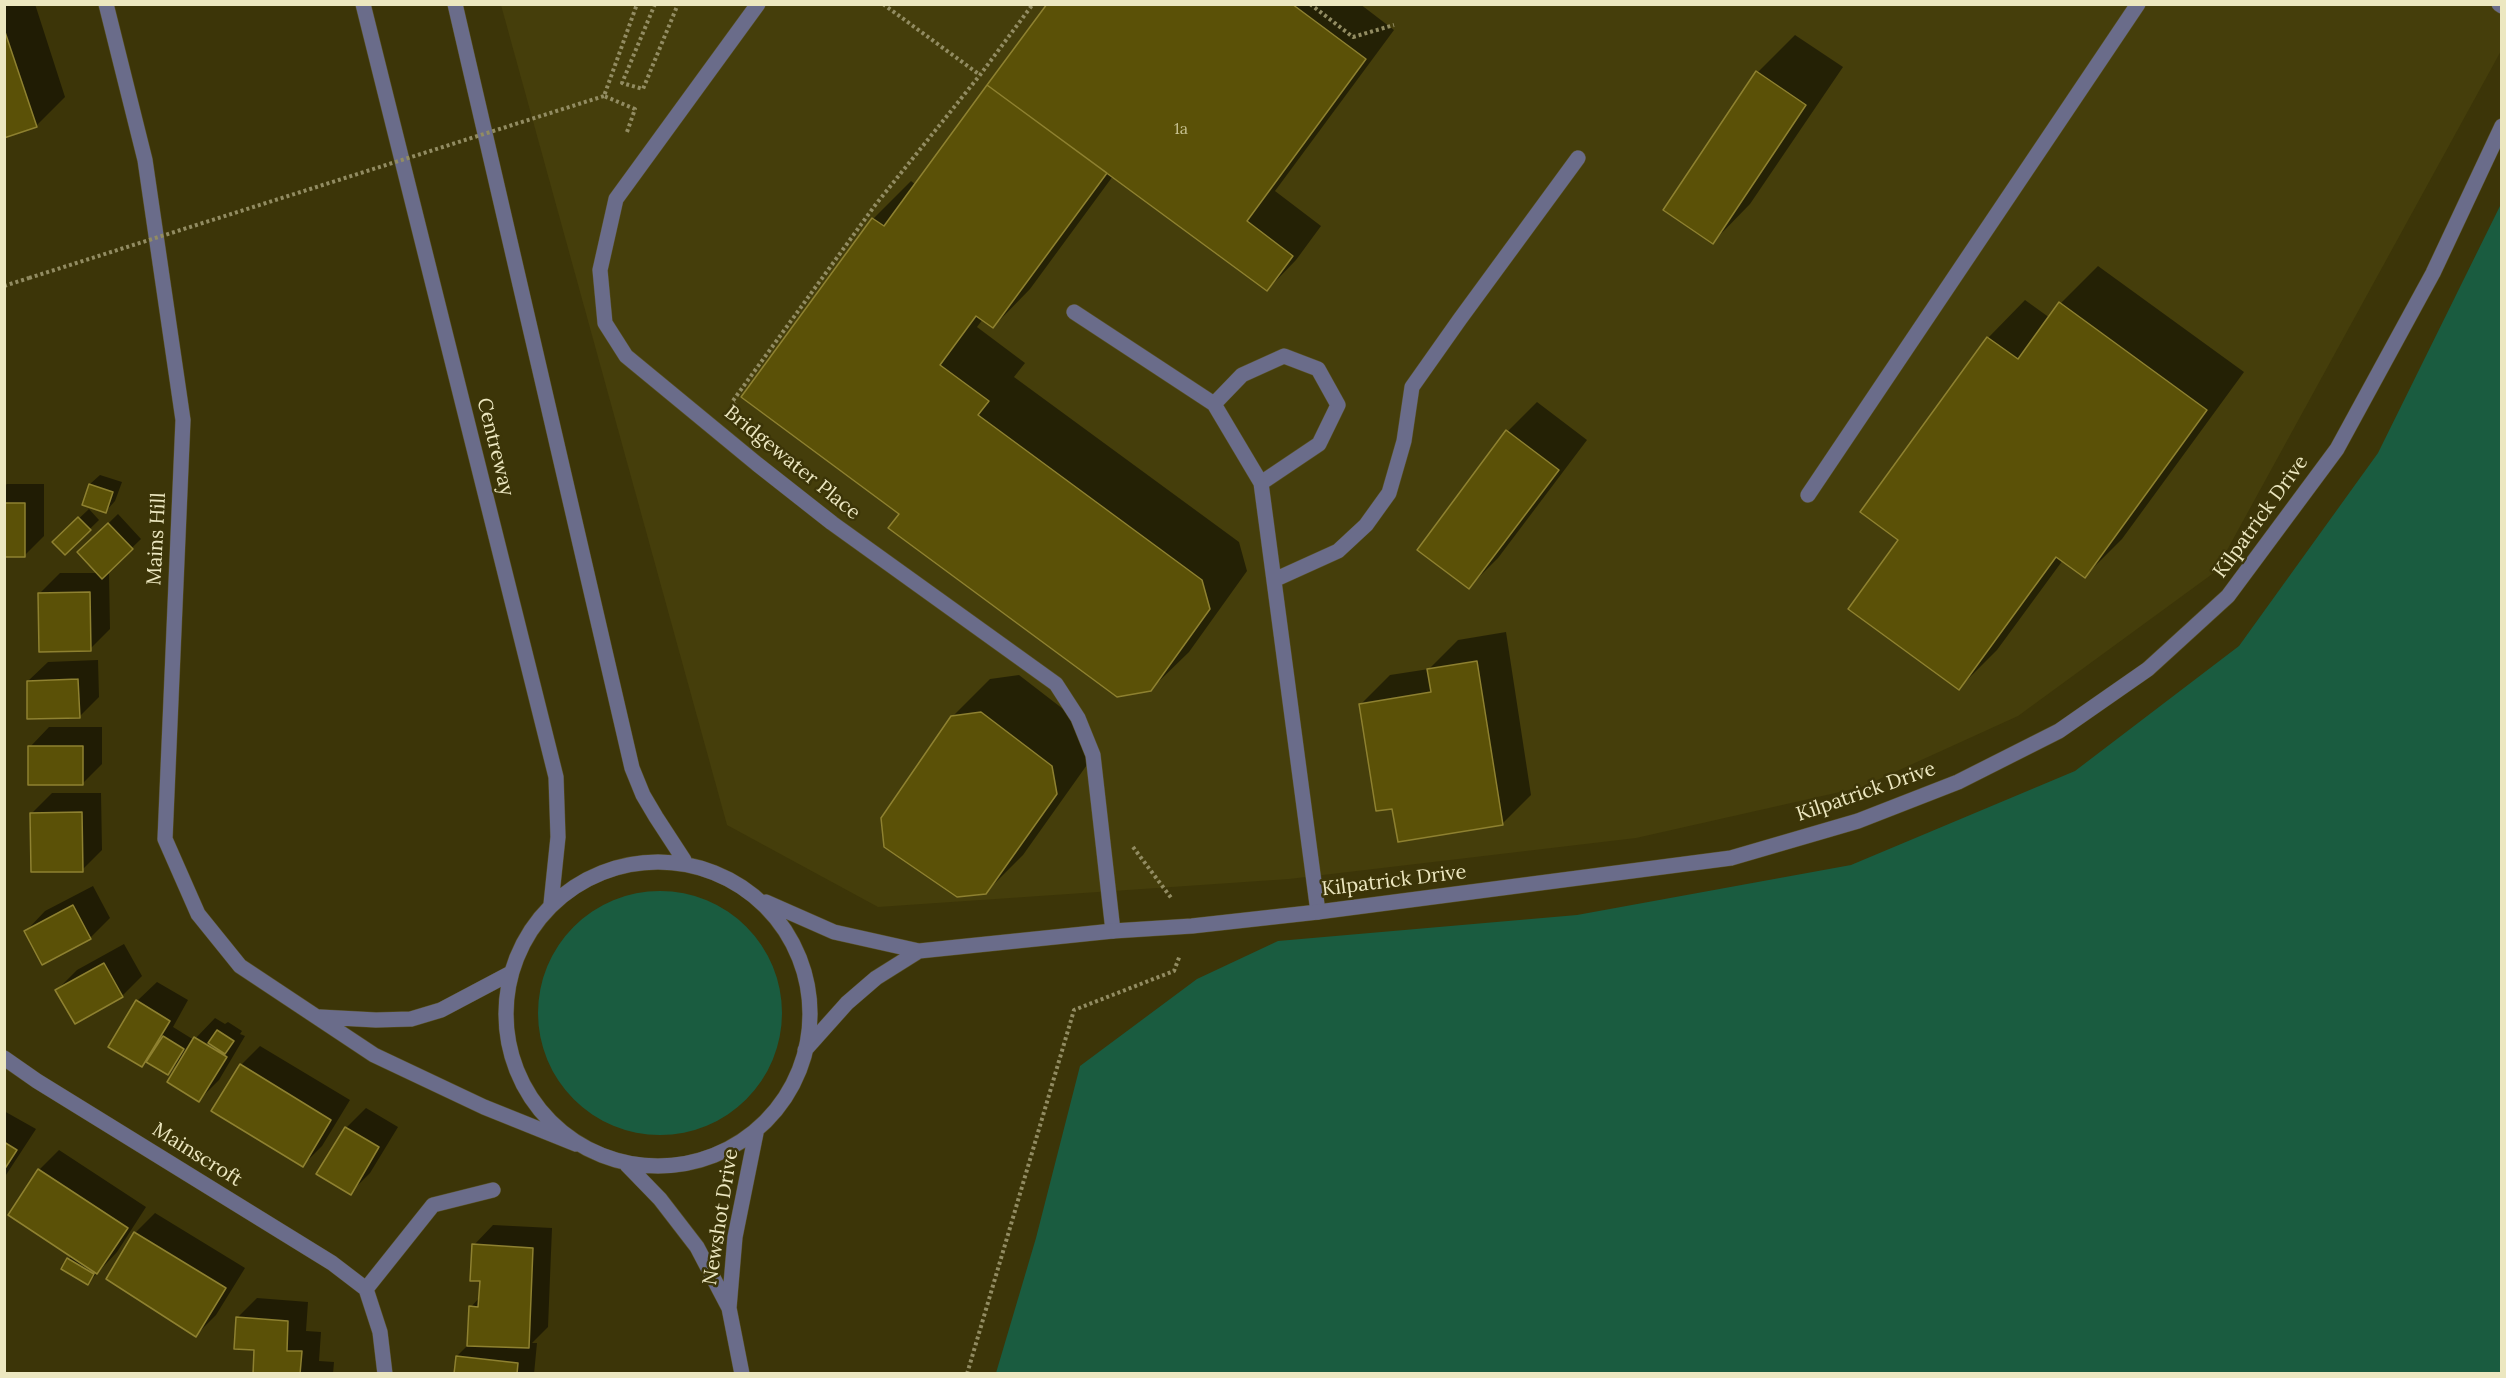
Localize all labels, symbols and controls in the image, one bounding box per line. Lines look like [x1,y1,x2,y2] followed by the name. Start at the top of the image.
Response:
[1174,119,1188,139] house number: 1a
[471,395,519,499] street label: Centreway
[719,401,865,525] street label: Bridgewater Place
[2209,451,2313,583] street label: Kilpatrick Drive
[143,492,171,586] street label: Mains Hill
[1793,757,1939,827] street label: Kilpatrick Drive
[1320,860,1468,902] street label: Kilpatrick Drive
[148,1118,246,1192] street label: Mainscroft
[698,1147,744,1287] street label: Newshot Drive

